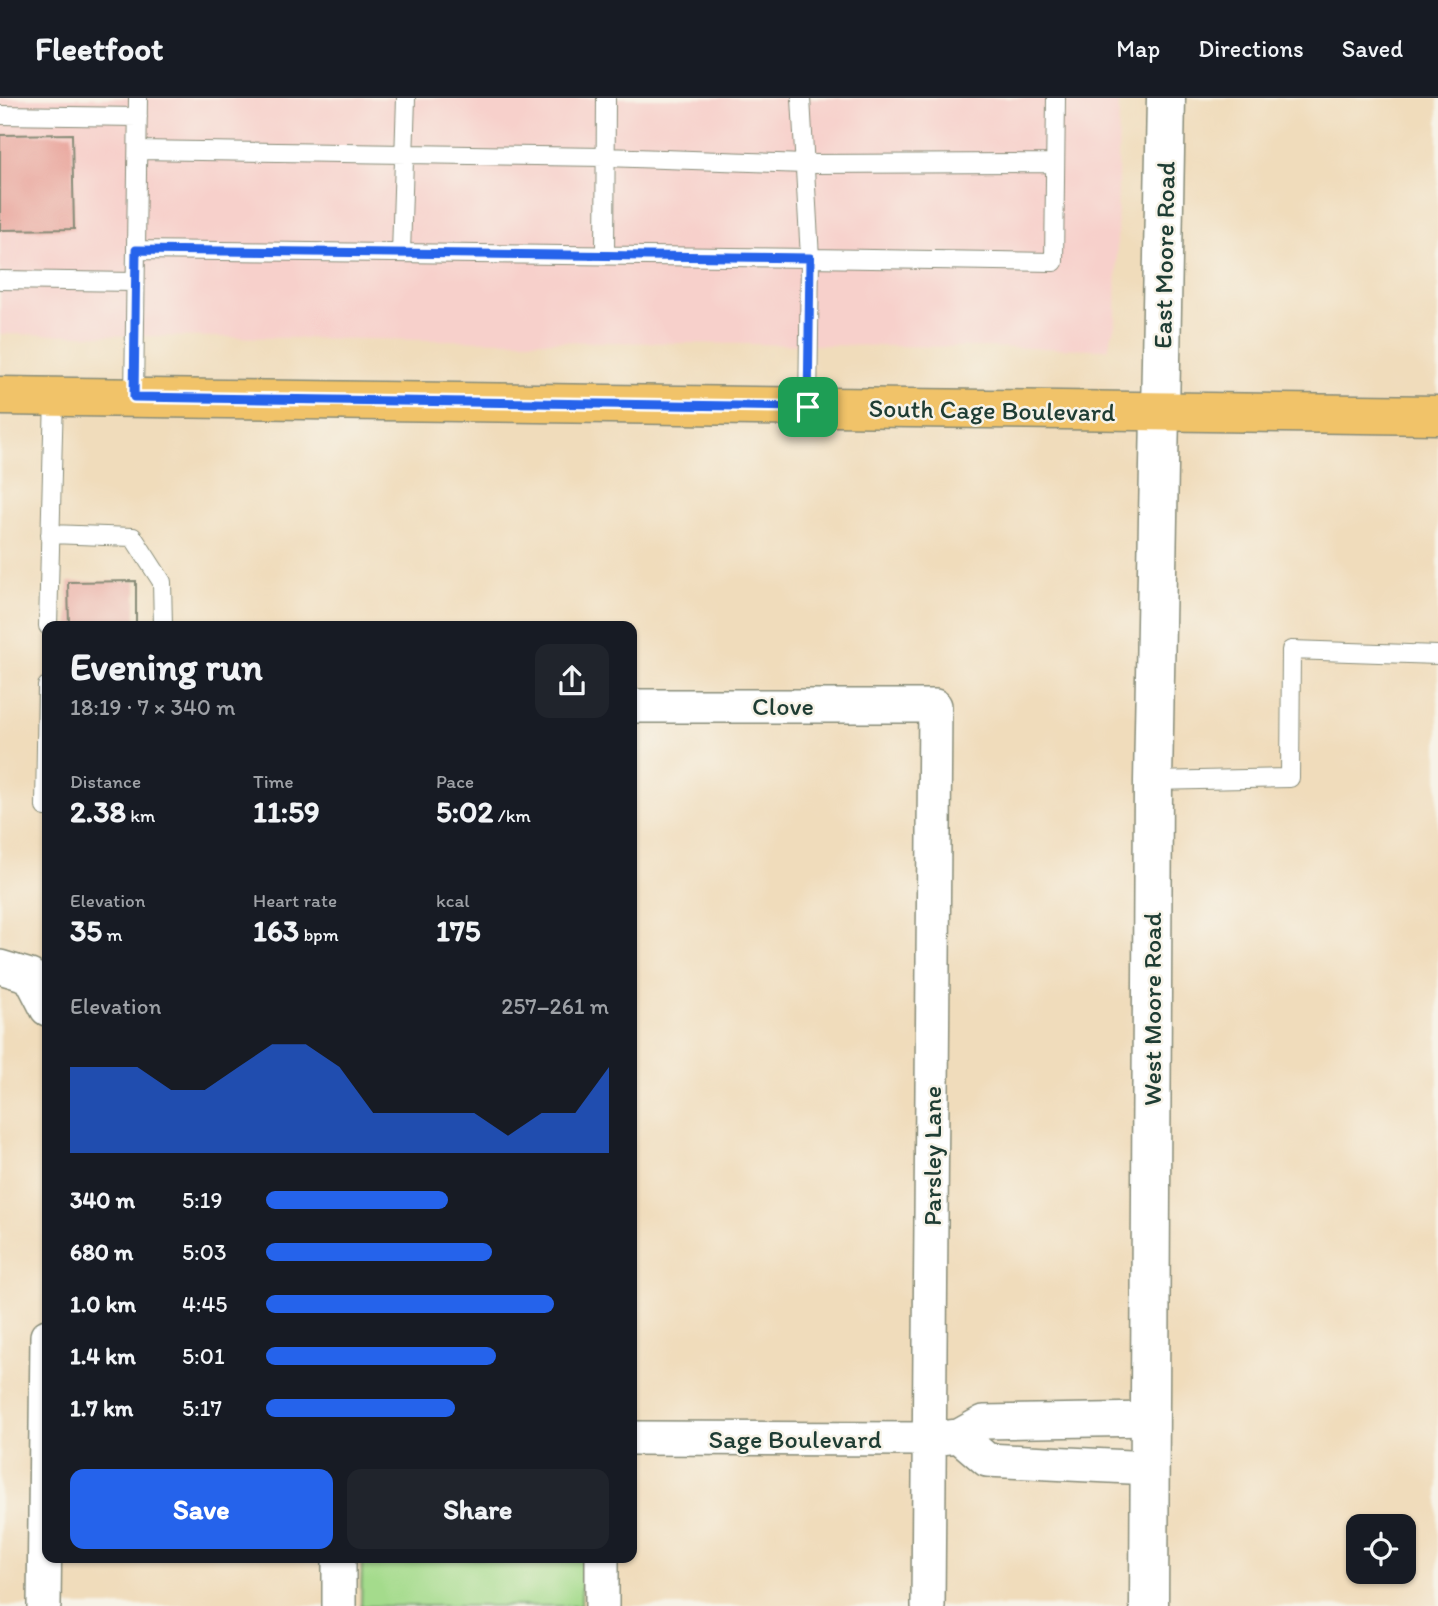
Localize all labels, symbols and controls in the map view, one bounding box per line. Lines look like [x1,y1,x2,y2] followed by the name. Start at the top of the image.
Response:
[35,29,163,68] text: Fleetfoot
[1116,34,1160,63] text: Map
[1198,34,1304,63] text: Directions
[1342,34,1403,63] text: Saved
[1146,160,1182,349] street label: East Moore Road
[778,377,838,437] pin
[789,388,827,426] icon: arrive
[868,392,1116,428] street label: South Cage Boulevard
[70,644,263,690] text: Evening run
[535,644,609,718] button: share
[752,690,814,722] street label: Clove
[70,693,236,721] text: 18:19 · 7 × 340 m
[70,770,141,793] text: Distance
[253,770,294,793] text: Time
[436,770,474,793] text: Pace
[70,793,126,830] text: 2.38
[253,793,320,830] text: 11:59
[436,793,493,830] text: 5:02
[126,804,155,827] text: km
[493,804,531,827] text: /km
[70,889,146,912] text: Elevation
[253,889,337,912] text: Heart rate
[436,889,470,912] text: kcal
[1136,911,1168,1106] street label: West Moore Road
[70,912,102,949] text: 35
[253,912,299,949] text: 163
[436,912,481,949] text: 175
[102,923,122,946] text: m
[299,923,339,946] text: bpm
[70,992,161,1020] text: Elevation
[501,992,609,1020] text: 257–261 m
[916,1086,948,1226] street label: Parsley Lane
[70,1186,135,1214] text: 340 m
[182,1186,222,1214] text: 5:19
[70,1238,133,1266] text: 680 m
[182,1238,226,1266] text: 5:03
[70,1290,136,1318] text: 1.0 km
[182,1290,227,1318] text: 4:45
[70,1342,136,1370] text: 1.4 km
[182,1342,225,1370] text: 5:01
[70,1394,133,1422] text: 1.7 km
[182,1394,222,1422] text: 5:17
[708,1423,882,1455] street label: Sage Boulevard
[70,1469,333,1549] button: Save
[347,1469,609,1549] button: Share
[1346,1514,1416,1584] map controls
[1346,1514,1416,1584] button: locate

